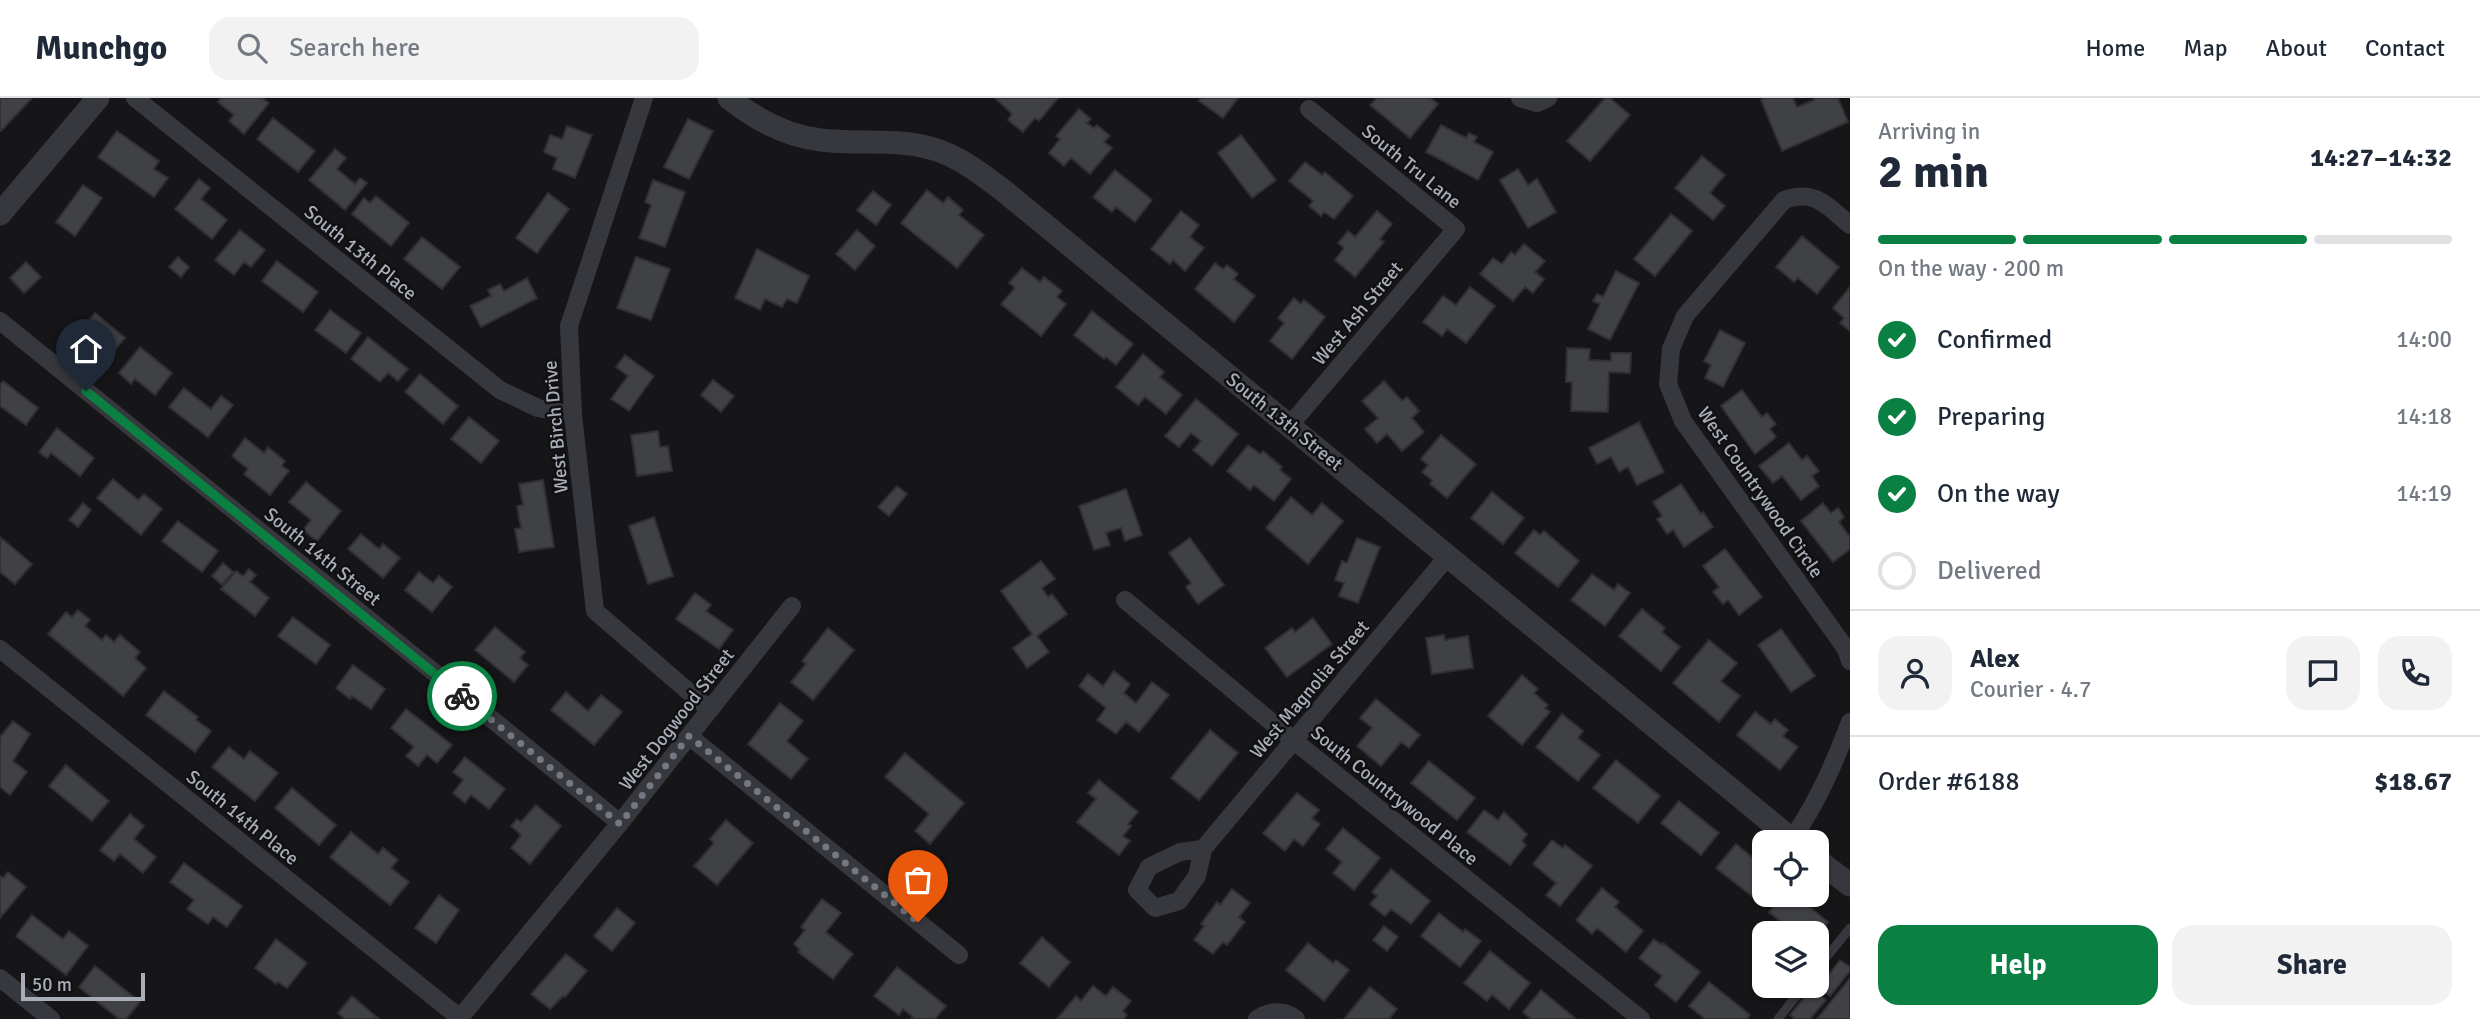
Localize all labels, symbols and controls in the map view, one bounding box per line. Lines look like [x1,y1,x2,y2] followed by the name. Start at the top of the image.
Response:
[209,17,699,80] search box
[35,28,167,69] text: Munchgo
[233,29,271,67] icon: search
[289,32,420,64] text: Search here
[2085,33,2145,63] text: Home
[2183,33,2228,63] text: Map
[2266,33,2327,63] text: About
[2365,33,2445,63] text: Contact
[1878,117,1980,146] text: Arriving in
[1357,119,1466,214] street label: South Tru Lane
[2310,142,2452,174] text: 14:27–14:32
[1878,144,1989,200] text: 2 min
[299,200,422,306] street label: South 13th Place
[1878,254,2064,283] text: On the way · 200 m
[1307,257,1408,370] street label: West Ash Street
[56,319,116,391] pin
[1878,321,1916,359] icon: check
[1937,324,2052,356] text: Confirmed
[2396,325,2452,354] text: 14:00
[67,330,105,368] icon: home
[538,359,574,494] street label: West Birch Drive
[1221,367,1348,476] street label: South 13th Street
[1878,398,1916,436] icon: check
[1937,401,2045,433] text: Preparing
[1692,402,1828,583] street label: West Countrywood Circle
[2396,402,2452,431] text: 14:18
[1878,475,1916,513] icon: check
[1937,478,2060,510] text: On the way
[2396,479,2452,508] text: 14:19
[259,502,386,611] street label: South 14th Street
[1937,555,2042,587] text: Delivered
[1245,615,1375,764] street label: West Magnolia Street
[1878,636,1952,710] button: person
[2286,636,2360,710] button: chat
[2378,636,2452,710] button: phone
[1970,643,2020,675] text: Alex
[614,644,740,795] street label: West Dogwood Street
[427,661,497,731] courier
[1970,675,2091,704] text: Courier · 4.7
[443,677,481,715] icon: bike
[1306,721,1483,871] street label: South Countrywood Place
[181,765,304,871] street label: South 14th Place
[1878,766,2019,798] text: Order #6188
[2374,766,2452,798] text: $18.67
[1752,830,1829,998] map controls
[1752,830,1829,907] button: locate
[888,850,948,922] pin
[899,861,937,899] icon: bag
[1752,921,1829,998] button: layers
[1878,925,2158,1005] button: Help
[2172,925,2452,1005] button: Share
[21,970,145,1002] scale bar
[32,973,72,997] text: 50 m

